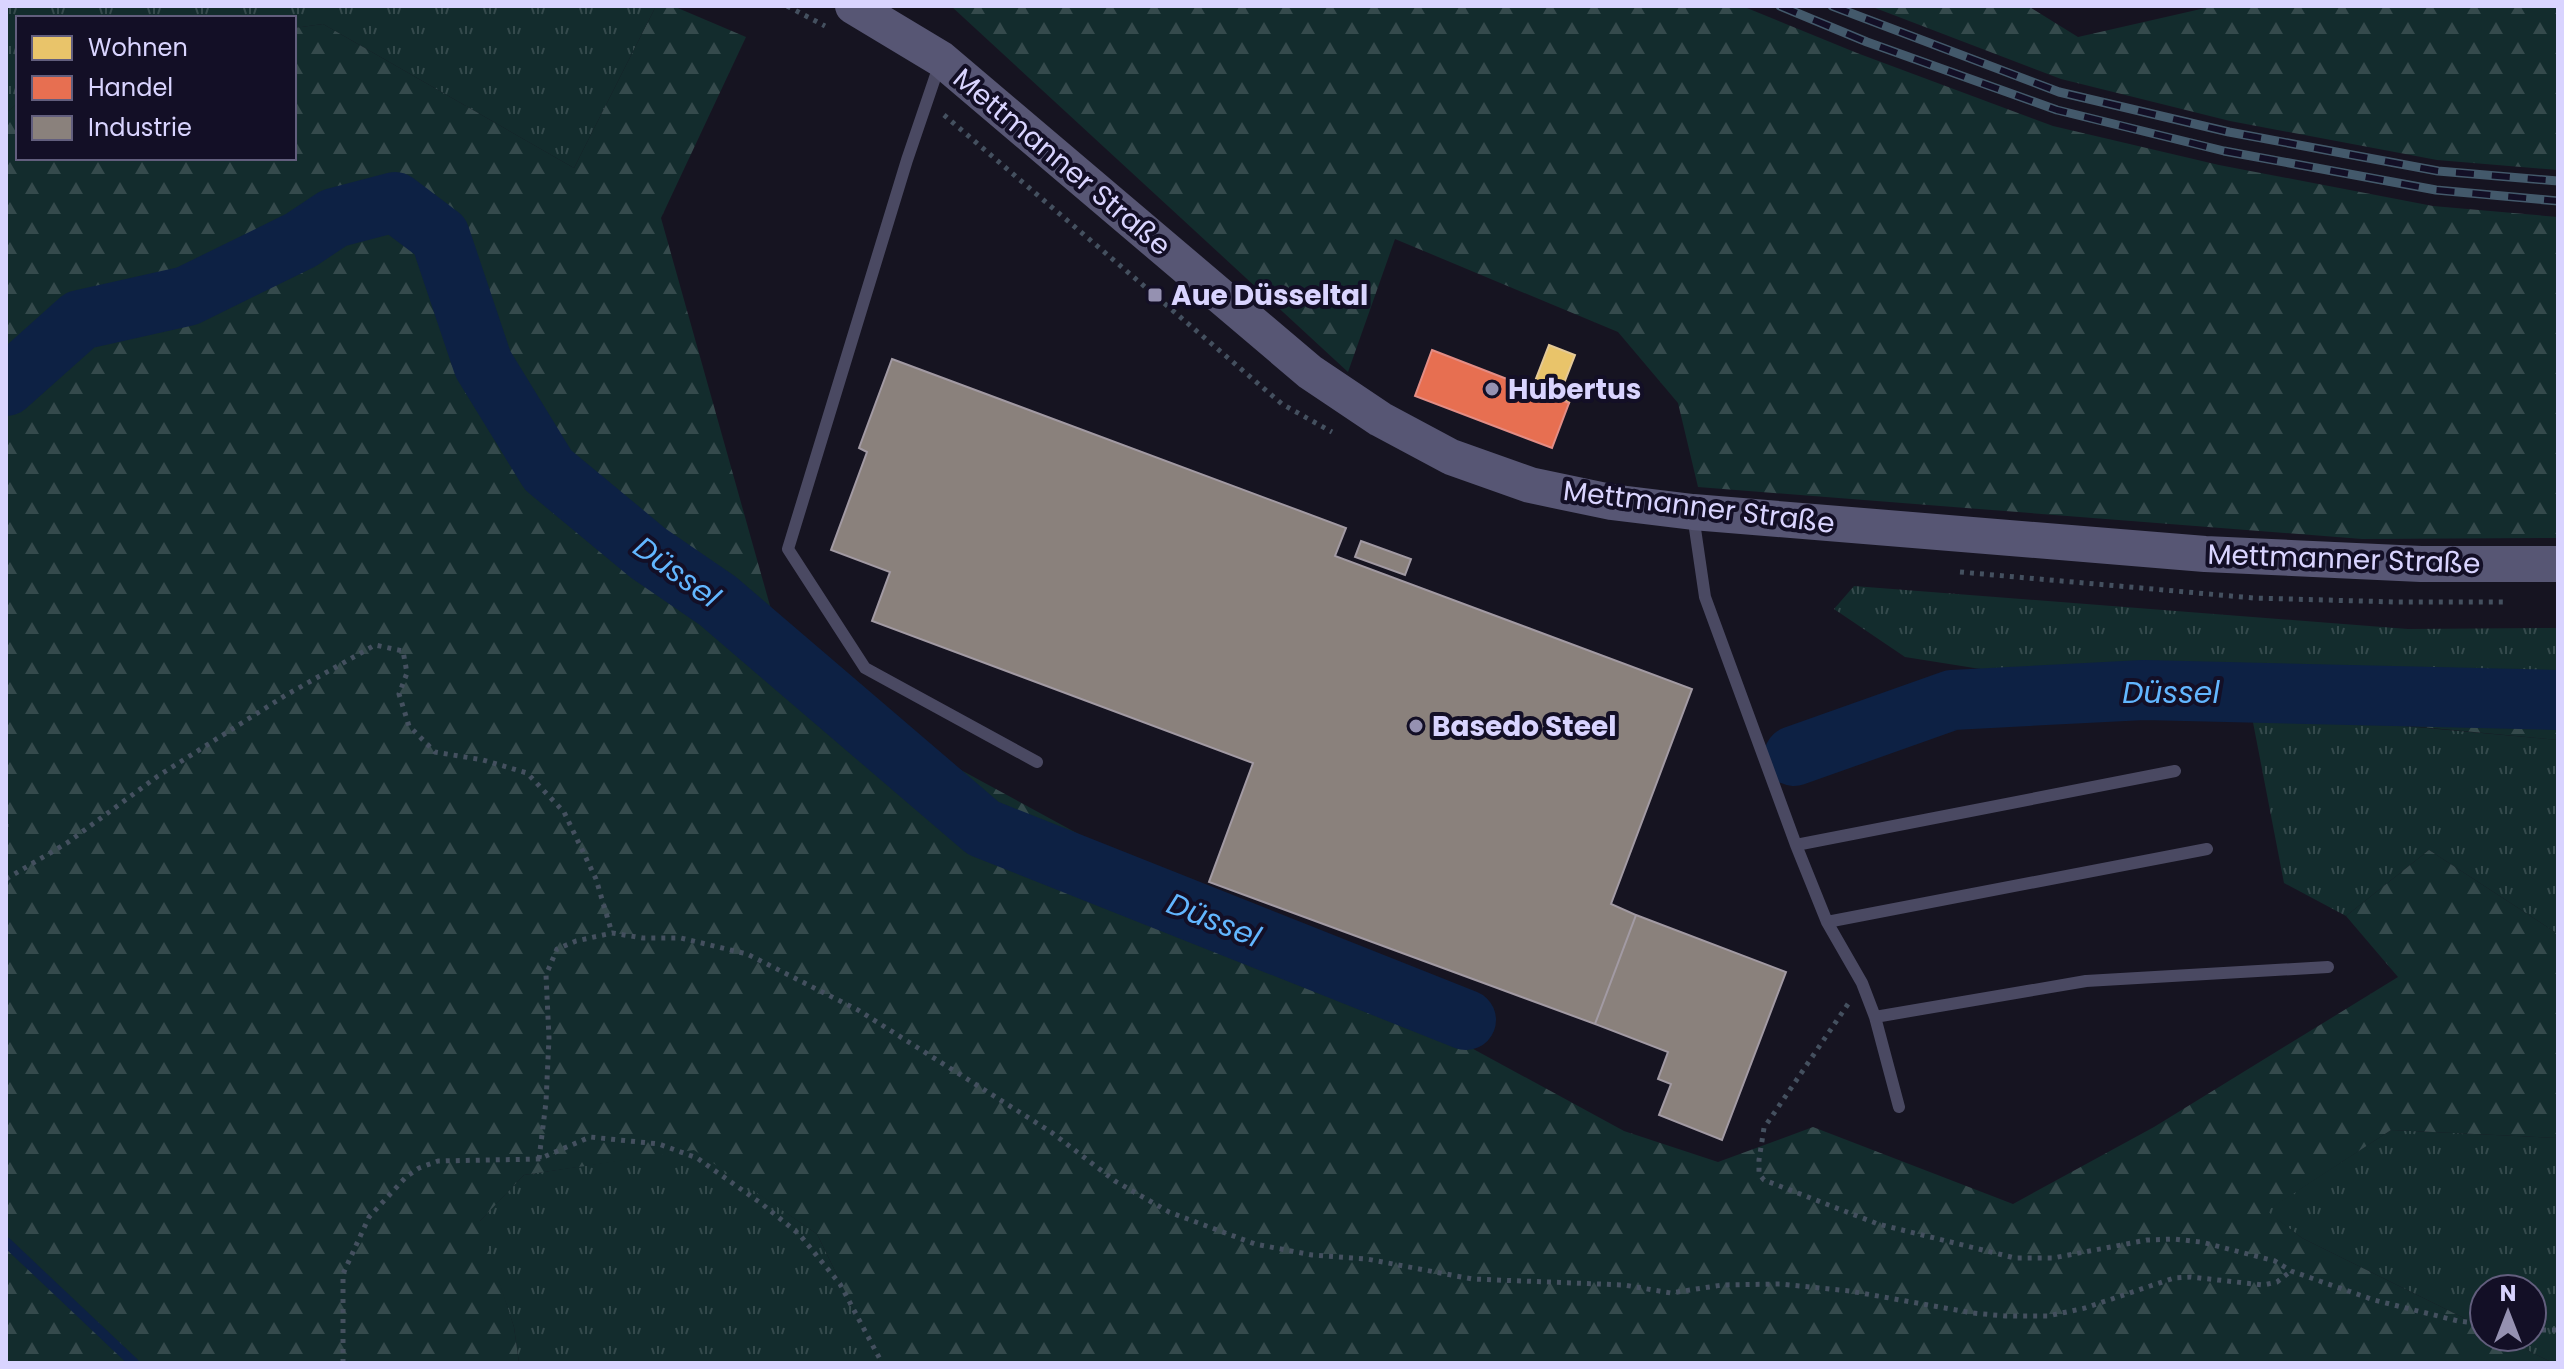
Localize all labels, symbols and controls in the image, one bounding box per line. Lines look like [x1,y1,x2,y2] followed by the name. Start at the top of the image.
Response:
[16,16,296,160] legend
[88,31,188,64] text: Wohnen
[945,59,1179,265] street label: Mettmanner Straße
[88,71,173,104] text: Handel
[88,111,192,144] text: Industrie
[1171,276,1368,315] place label: Aue Düsseltal
[1146,286,1164,304] marker: Aue Düsseltal
[1508,370,1641,409] place label: Hubertus
[1483,380,1501,398] marker: Hubertus
[1561,471,1837,543] street label: Mettmanner Straße
[625,526,730,618] water label: Düssel
[2207,535,2481,583] street label: Mettmanner Straße
[2122,671,2220,714] water label: Düssel
[1432,707,1616,746] place label: Basedo Steel
[1407,717,1425,735] marker: Basedo Steel
[1161,882,1268,958] water label: Düssel
[2468,1273,2548,1353] north arrow
[2500,1278,2516,1309] text: N

